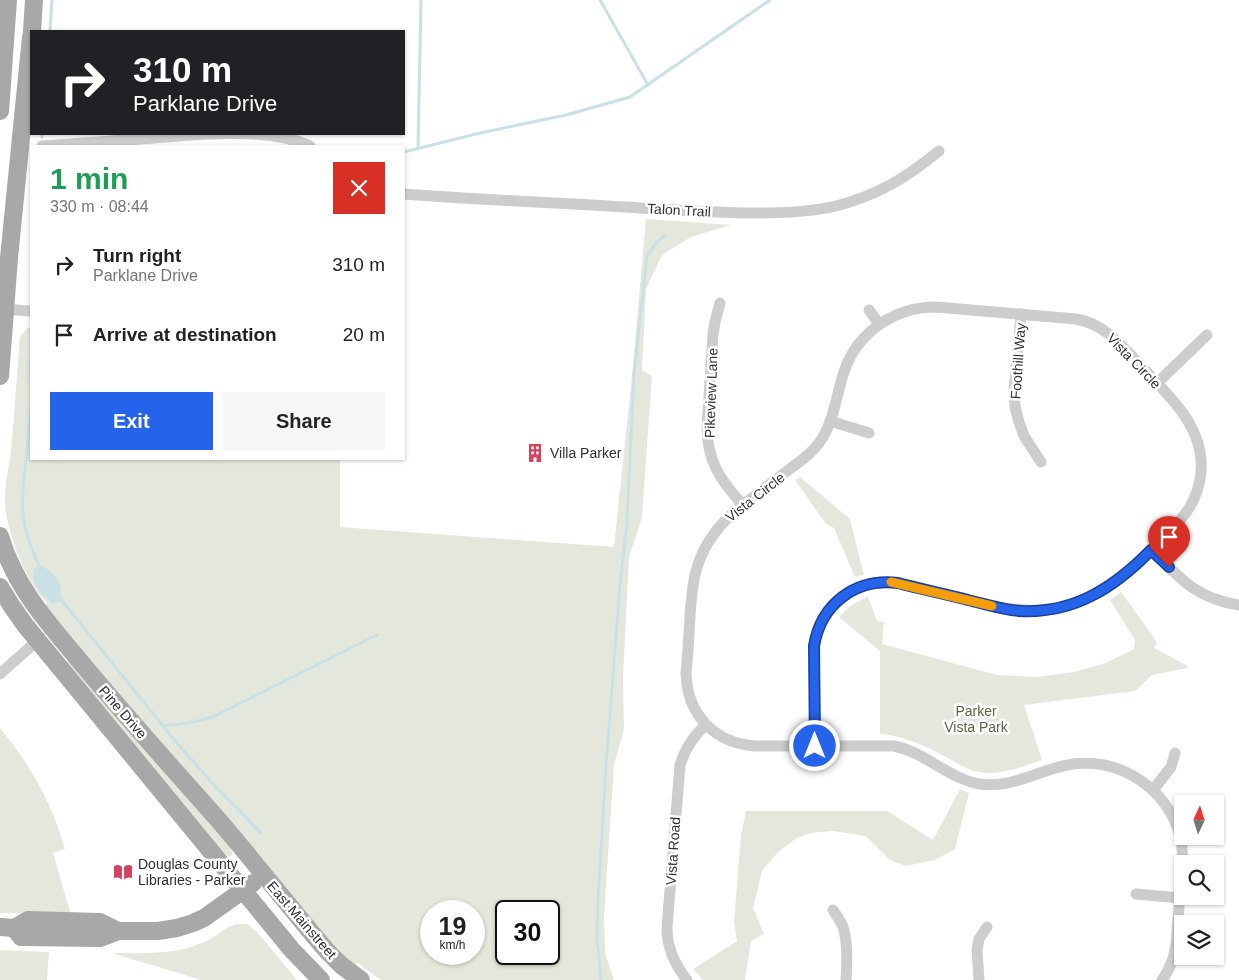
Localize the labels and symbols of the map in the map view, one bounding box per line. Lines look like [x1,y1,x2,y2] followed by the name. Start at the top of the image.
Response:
[647,200,711,220] street label: Talon Trail
[1007,322,1029,400] street label: Foothill Way
[1104,330,1164,392] street label: Vista Circle
[701,347,721,438] street label: Pikeview Lane
[524,442,546,464] building icon: Villa Parker
[550,445,622,461] place label: Villa Parker
[722,469,788,525] street label: Vista Circle
[1148,516,1190,567] pin
[96,682,150,742] street label: Pine Drive
[944,703,1009,735] park label: Parker Vista Park
[788,719,840,771] position arrow
[1174,795,1224,845] north arrow
[663,816,683,886] street label: Vista Road
[138,856,246,888] place label: Douglas County Libraries - Parker
[112,861,134,883] library icon: Douglas County Libraries - Parker
[264,878,340,962] street label: East Mainstreet
[495,900,560,965] speed limit sign: 30

